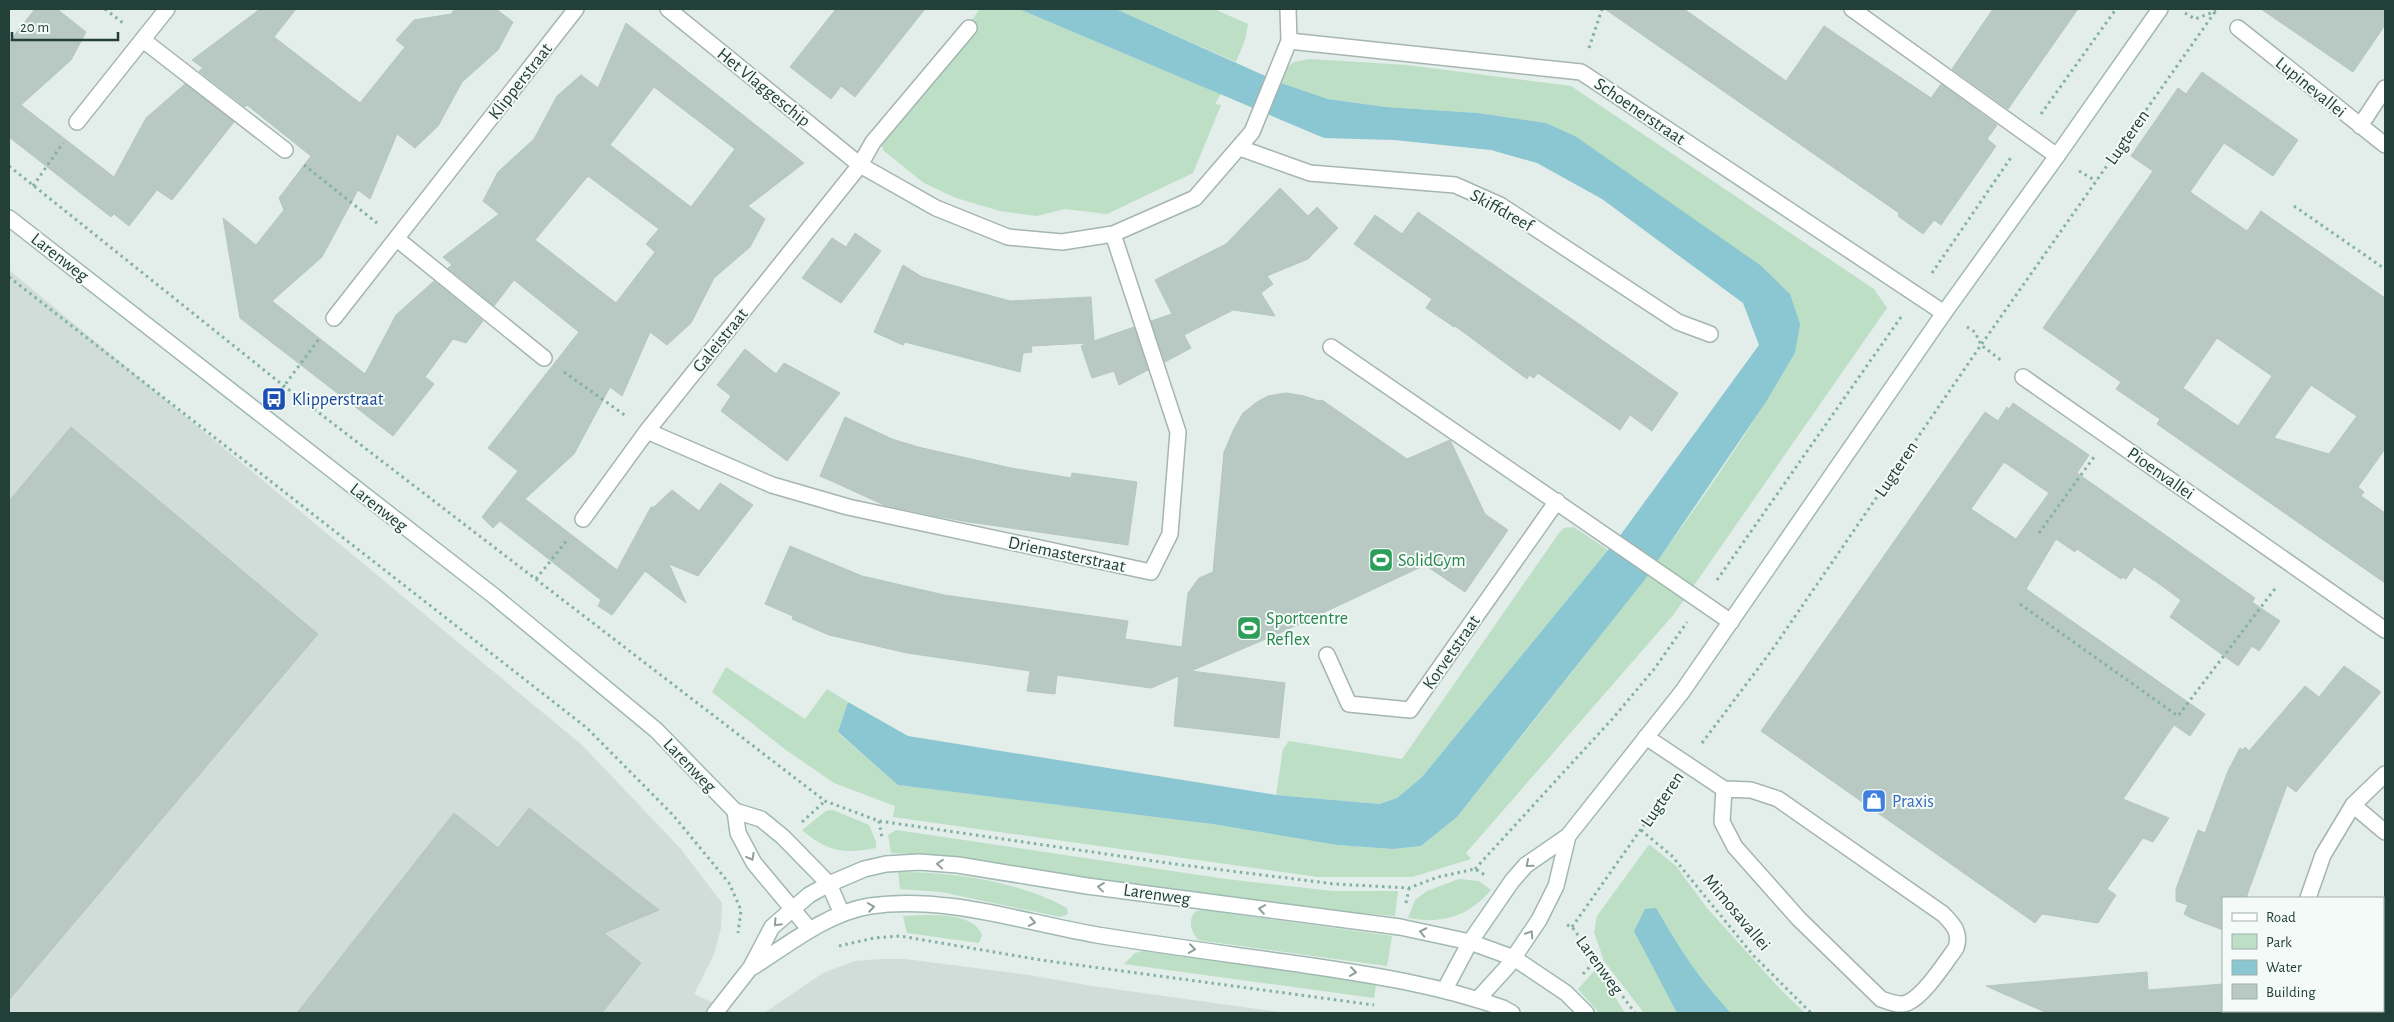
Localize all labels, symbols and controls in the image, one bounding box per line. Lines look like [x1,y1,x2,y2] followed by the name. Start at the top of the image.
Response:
[12,10,119,42] scale bar
[20,20,49,35] text: 20 m
[486,40,556,123] street label: Klipperstraat
[713,45,813,131] street label: Het Vlaggeschip
[2272,54,2349,122] street label: Lupinevallei
[1591,75,1688,149] street label: Schoenerstraat
[2102,107,2153,168] street label: Lugteren
[1467,186,1537,236] street label: Skiffdreef
[27,230,92,286] street label: Larenweg
[690,305,752,376] street label: Galeistraat
[261,386,287,412] bus stop icon: Klipperstraat
[292,391,384,409] place label: Klipperstraat
[1872,439,1922,501] street label: Lugteren
[2124,444,2197,503] street label: Pioenvallei
[346,480,411,536] street label: Larenweg
[1006,534,1127,576] street label: Driemasterstraat
[1368,547,1394,573] sports icon: SolidGym
[1398,552,1466,570] place label: SolidGym
[1266,610,1348,649] place label: Sportcentre Reflex
[1420,612,1484,693] street label: Korvetstraat
[1236,615,1262,641] sports icon: Sportcentre Reflex
[659,735,719,796] street label: Larenweg
[1638,769,1688,831] street label: Lugteren
[1861,788,1887,814] shop icon: Praxis
[1892,793,1934,811] place label: Praxis
[745,851,755,860] one-way arrow
[936,859,944,870] one-way arrow
[1525,859,1534,868] one-way arrow
[1699,871,1773,954] street label: Mimosavallei
[1122,881,1192,909] street label: Larenweg
[1097,882,1105,893] one-way arrow
[2222,897,2384,1012] legend
[867,902,875,912] one-way arrow
[1258,904,1266,914] one-way arrow
[2266,910,2296,925] text: Road
[1027,917,1036,927] one-way arrow
[773,918,782,927] one-way arrow
[1418,927,1427,938] one-way arrow
[1523,930,1533,939] one-way arrow
[1572,933,1626,998] street label: Larenweg
[2266,935,2292,950] text: Park
[1188,943,1196,953] one-way arrow
[2266,960,2302,975] text: Water
[1348,967,1357,977] one-way arrow
[2266,985,2316,1000] text: Building

